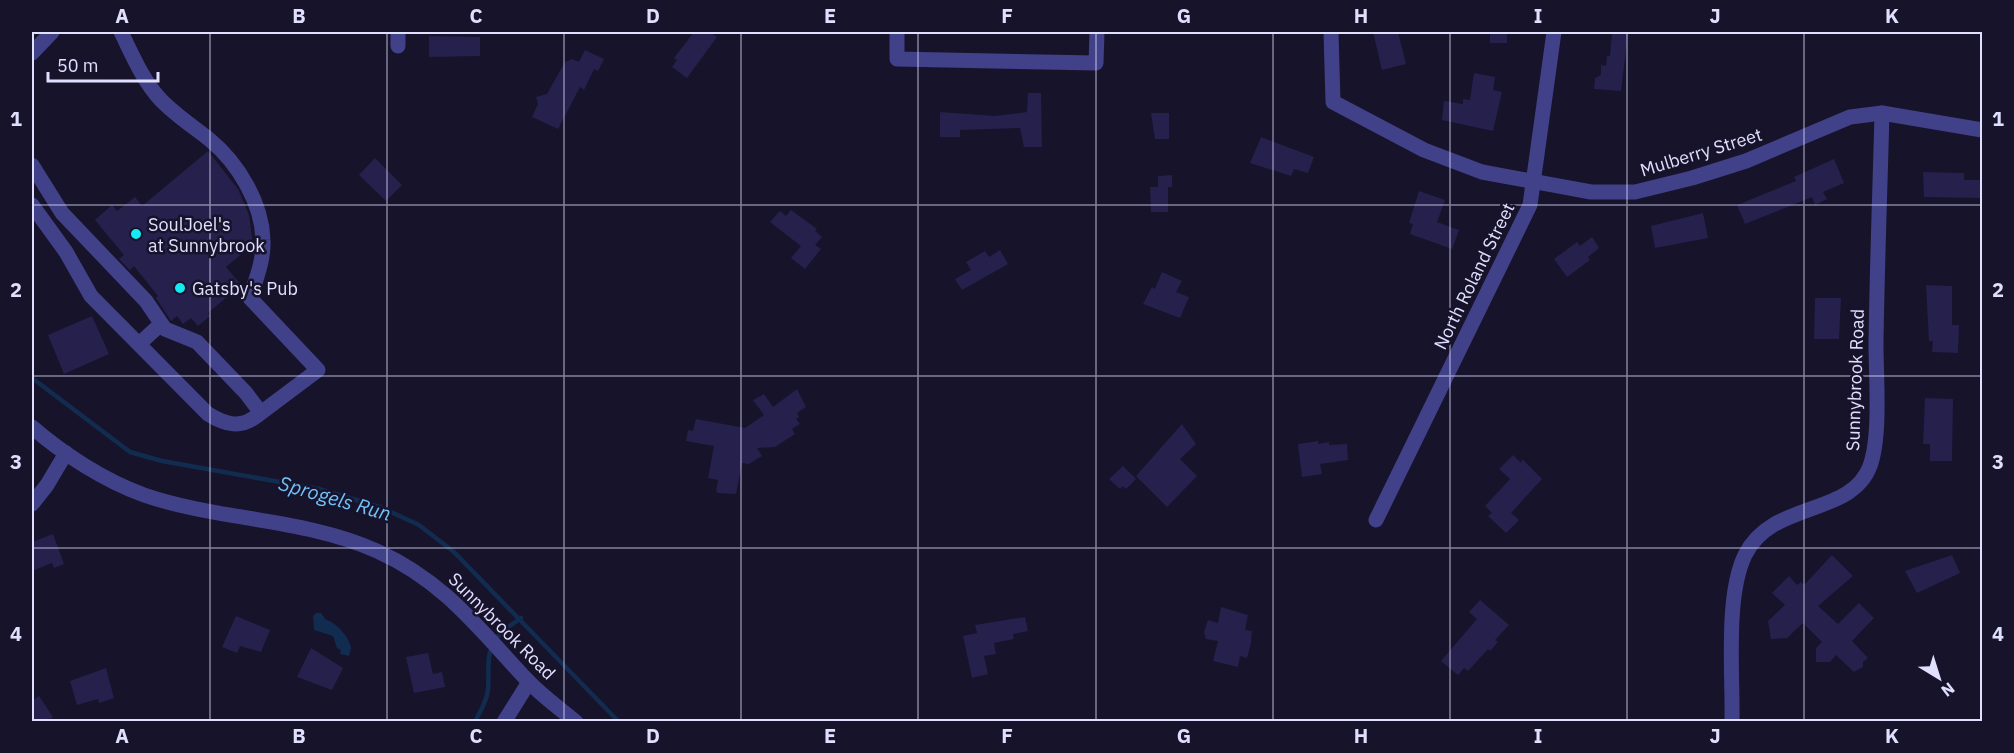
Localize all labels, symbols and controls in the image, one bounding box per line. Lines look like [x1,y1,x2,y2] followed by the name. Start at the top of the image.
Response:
[115,2,129,29] text: A
[292,2,306,29] text: B
[469,2,483,29] text: C
[646,2,660,29] text: D
[824,2,836,29] text: E
[1001,2,1013,29] text: F
[1177,2,1191,29] text: G
[1354,2,1368,29] text: H
[1534,2,1542,29] text: I
[1709,2,1721,29] text: J
[1885,2,1899,29] text: K
[48,45,158,83] scale bar
[57,54,99,77] text: 50 m
[10,105,22,132] text: 1
[1992,105,2004,132] text: 1
[1637,123,1765,181] street label: Mulberry Street
[1429,199,1519,353] street label: North Roland Street
[148,213,265,257] place label: SoulJoel's at Sunnybrook
[129,227,143,241] marker: SoulJoel's at Sunnybrook
[10,276,22,303] text: 2
[1992,276,2004,303] text: 2
[192,277,298,300] place label: Gatsby's Pub
[173,281,187,295] marker: Gatsby's Pub
[1841,309,1869,451] street label: Sunnybrook Road
[10,448,22,475] text: 3
[1992,448,2004,475] text: 3
[276,469,394,527] water label: Sprogels Run
[444,568,560,684] street label: Sunnybrook Road
[10,620,22,647] text: 4
[1992,620,2004,647] text: 4
[1909,648,1969,708] north arrow
[1938,678,1959,701] text: N
[115,722,129,749] text: A
[292,722,306,749] text: B
[469,722,483,749] text: C
[646,722,660,749] text: D
[824,722,836,749] text: E
[1001,722,1013,749] text: F
[1177,722,1191,749] text: G
[1354,722,1368,749] text: H
[1534,722,1542,749] text: I
[1709,722,1721,749] text: J
[1885,722,1899,749] text: K

